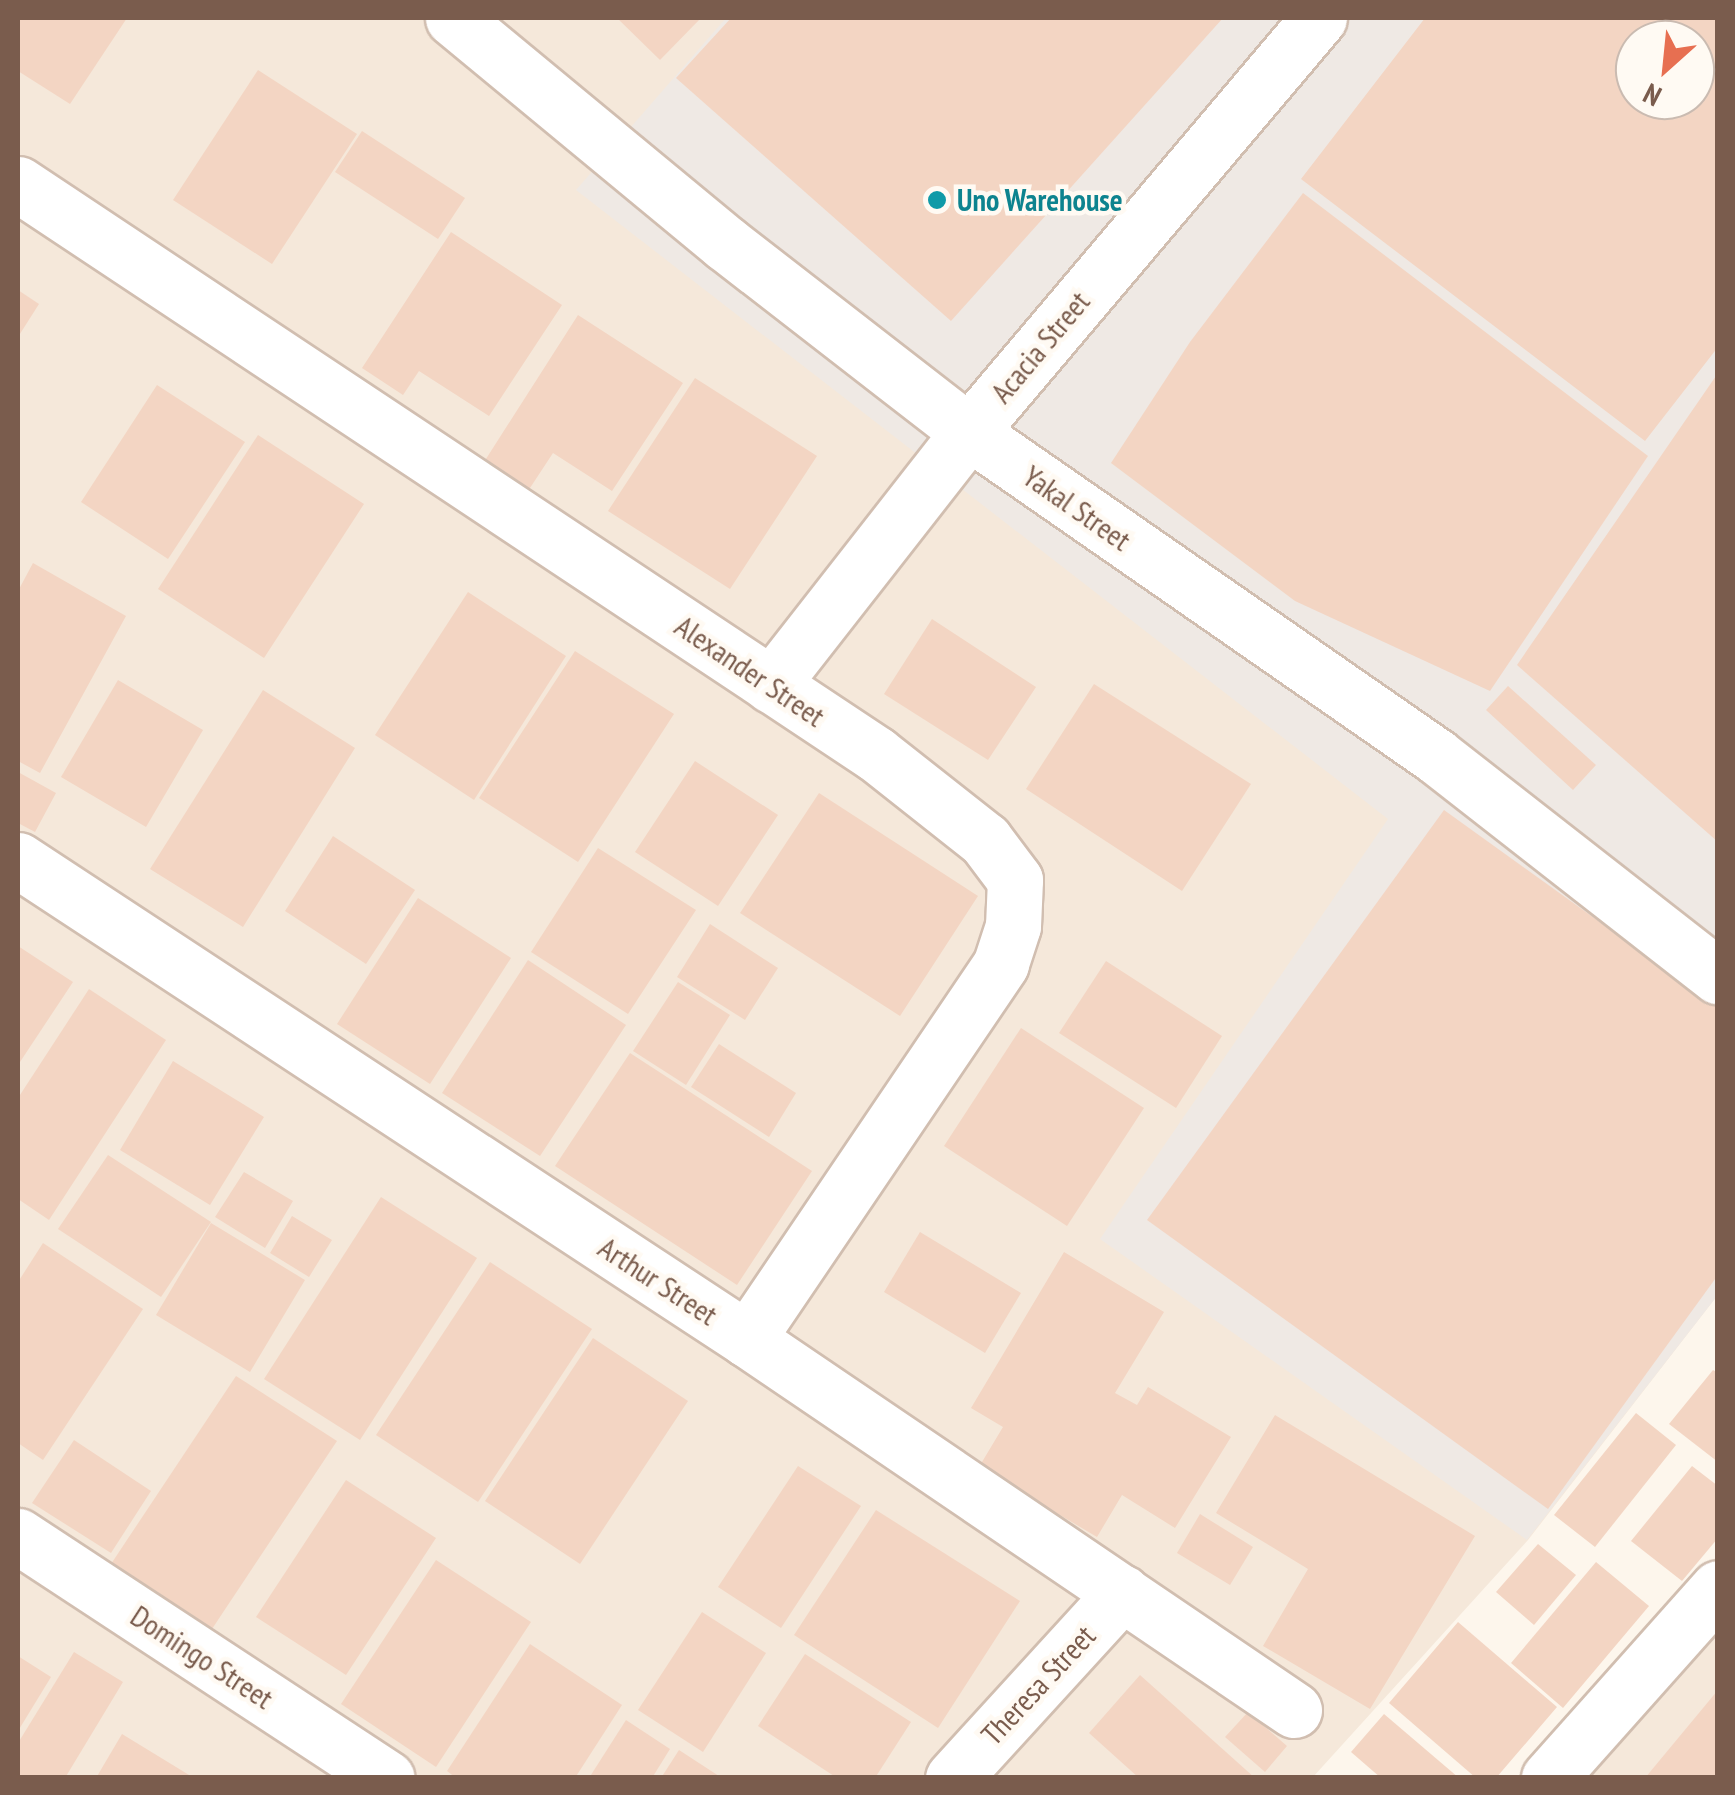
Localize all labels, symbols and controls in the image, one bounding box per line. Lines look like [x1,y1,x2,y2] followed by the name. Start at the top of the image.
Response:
[1615,20,1715,120] north arrow
[1637,75,1667,115] text: N
[957,182,1123,218] place label: Uno Warehouse
[926,189,948,211] marker: Uno Warehouse
[983,284,1097,410] street label: Acacia Street
[1016,458,1138,558] street label: Yakal Street
[668,608,832,734] street label: Alexander Street
[592,1229,724,1333] street label: Arthur Street
[124,1598,280,1716] street label: Domingo Street
[974,1618,1102,1752] street label: Theresa Street

